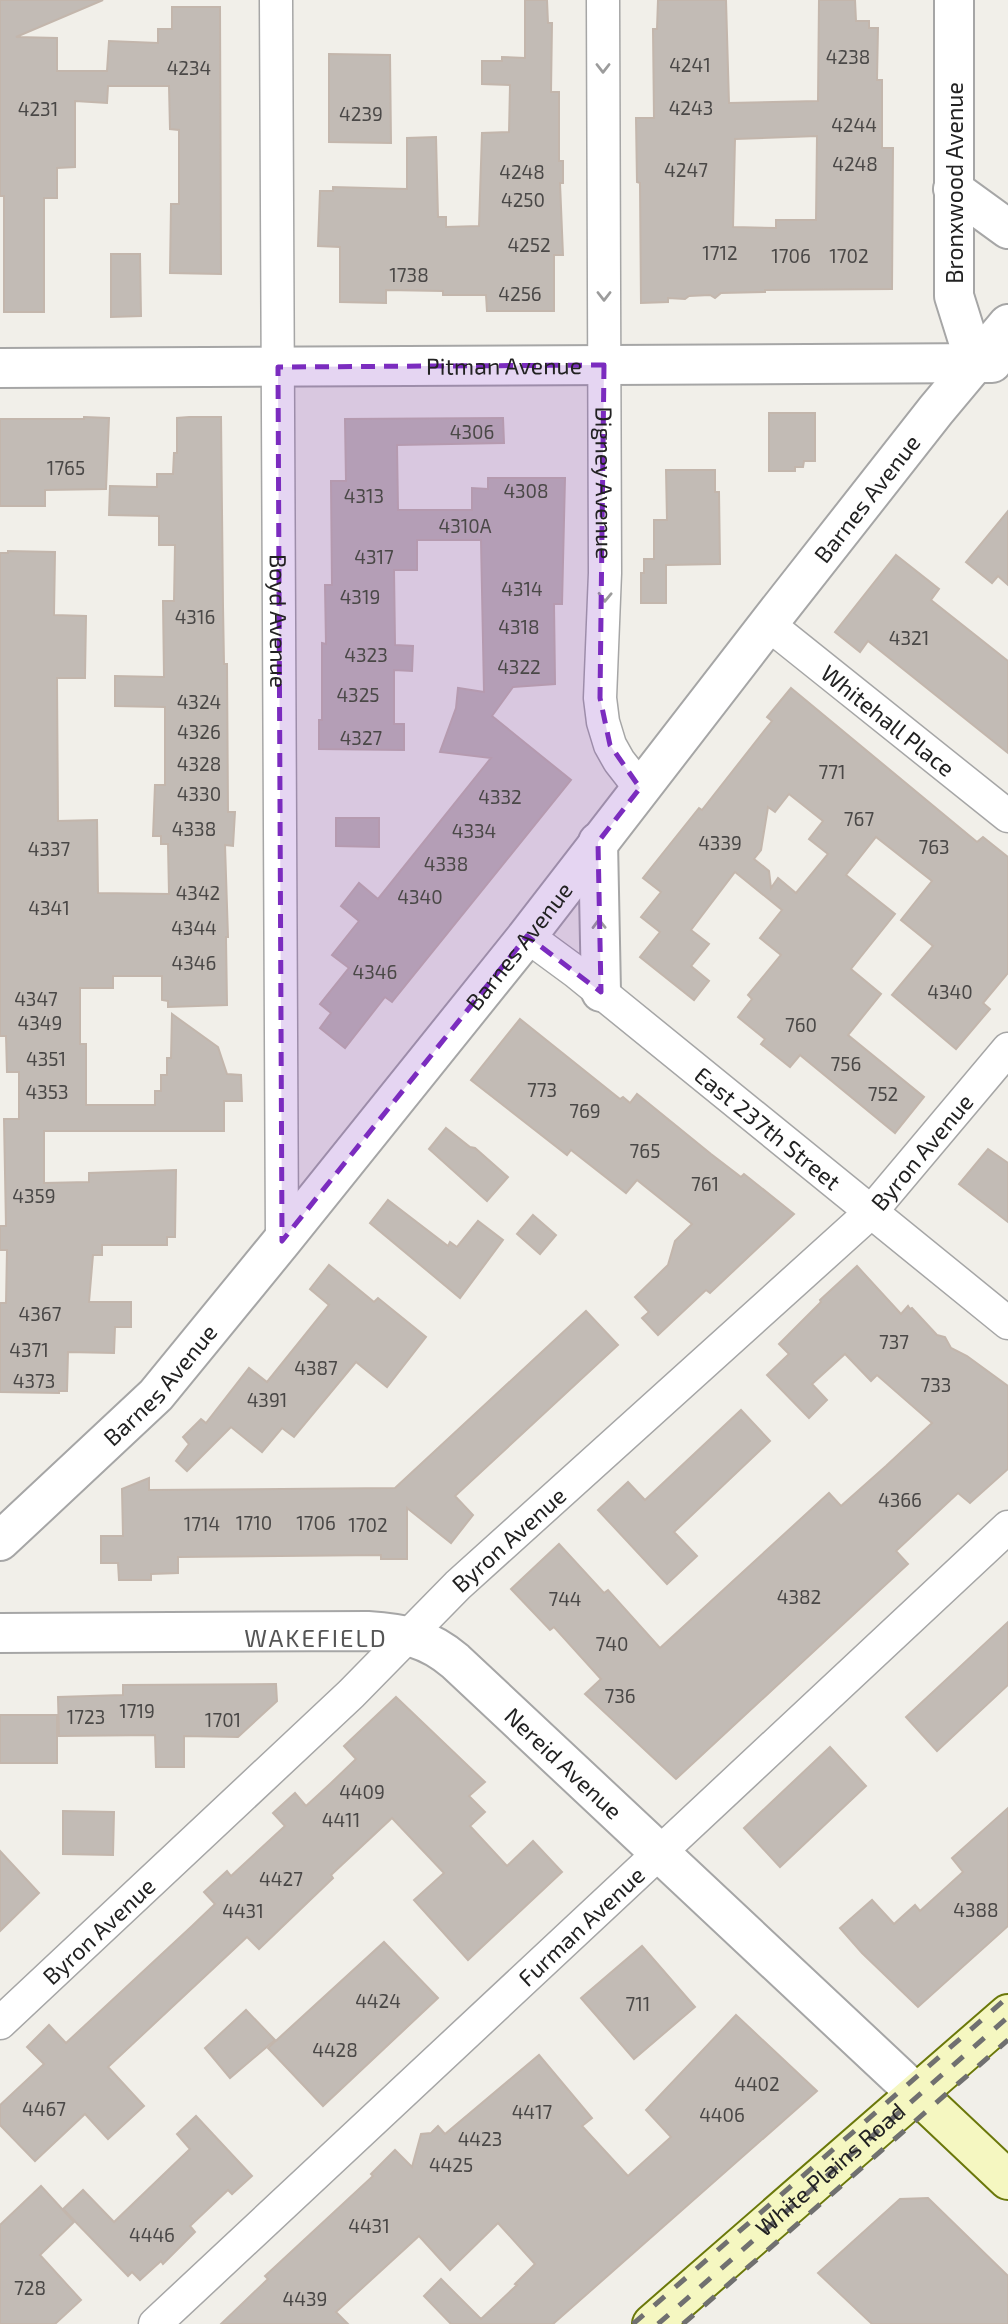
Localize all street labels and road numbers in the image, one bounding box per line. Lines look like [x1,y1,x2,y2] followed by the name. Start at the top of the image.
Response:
[940,82,968,284] street label: Bronxwood Avenue
[426,351,582,380] street label: Pitman Avenue
[590,406,619,559] street label: Digney Avenue
[808,429,926,568] street label: Barnes Avenue
[265,554,293,688] street label: Boyd Avenue
[816,658,961,782] street label: Whitehall Place
[459,876,578,1015] street label: Barnes Avenue
[689,1060,847,1196] street label: East 237th Street
[865,1088,978,1216] street label: Byron Avenue
[97,1318,223,1451] street label: Barnes Avenue
[446,1481,571,1598] street label: Byron Avenue
[499,1701,628,1825] street label: Nereid Avenue
[512,1860,650,1992] street label: Furman Avenue
[37,1871,160,1990] street label: Byron Avenue
[749,2096,911,2242] street label: White Plains Road

